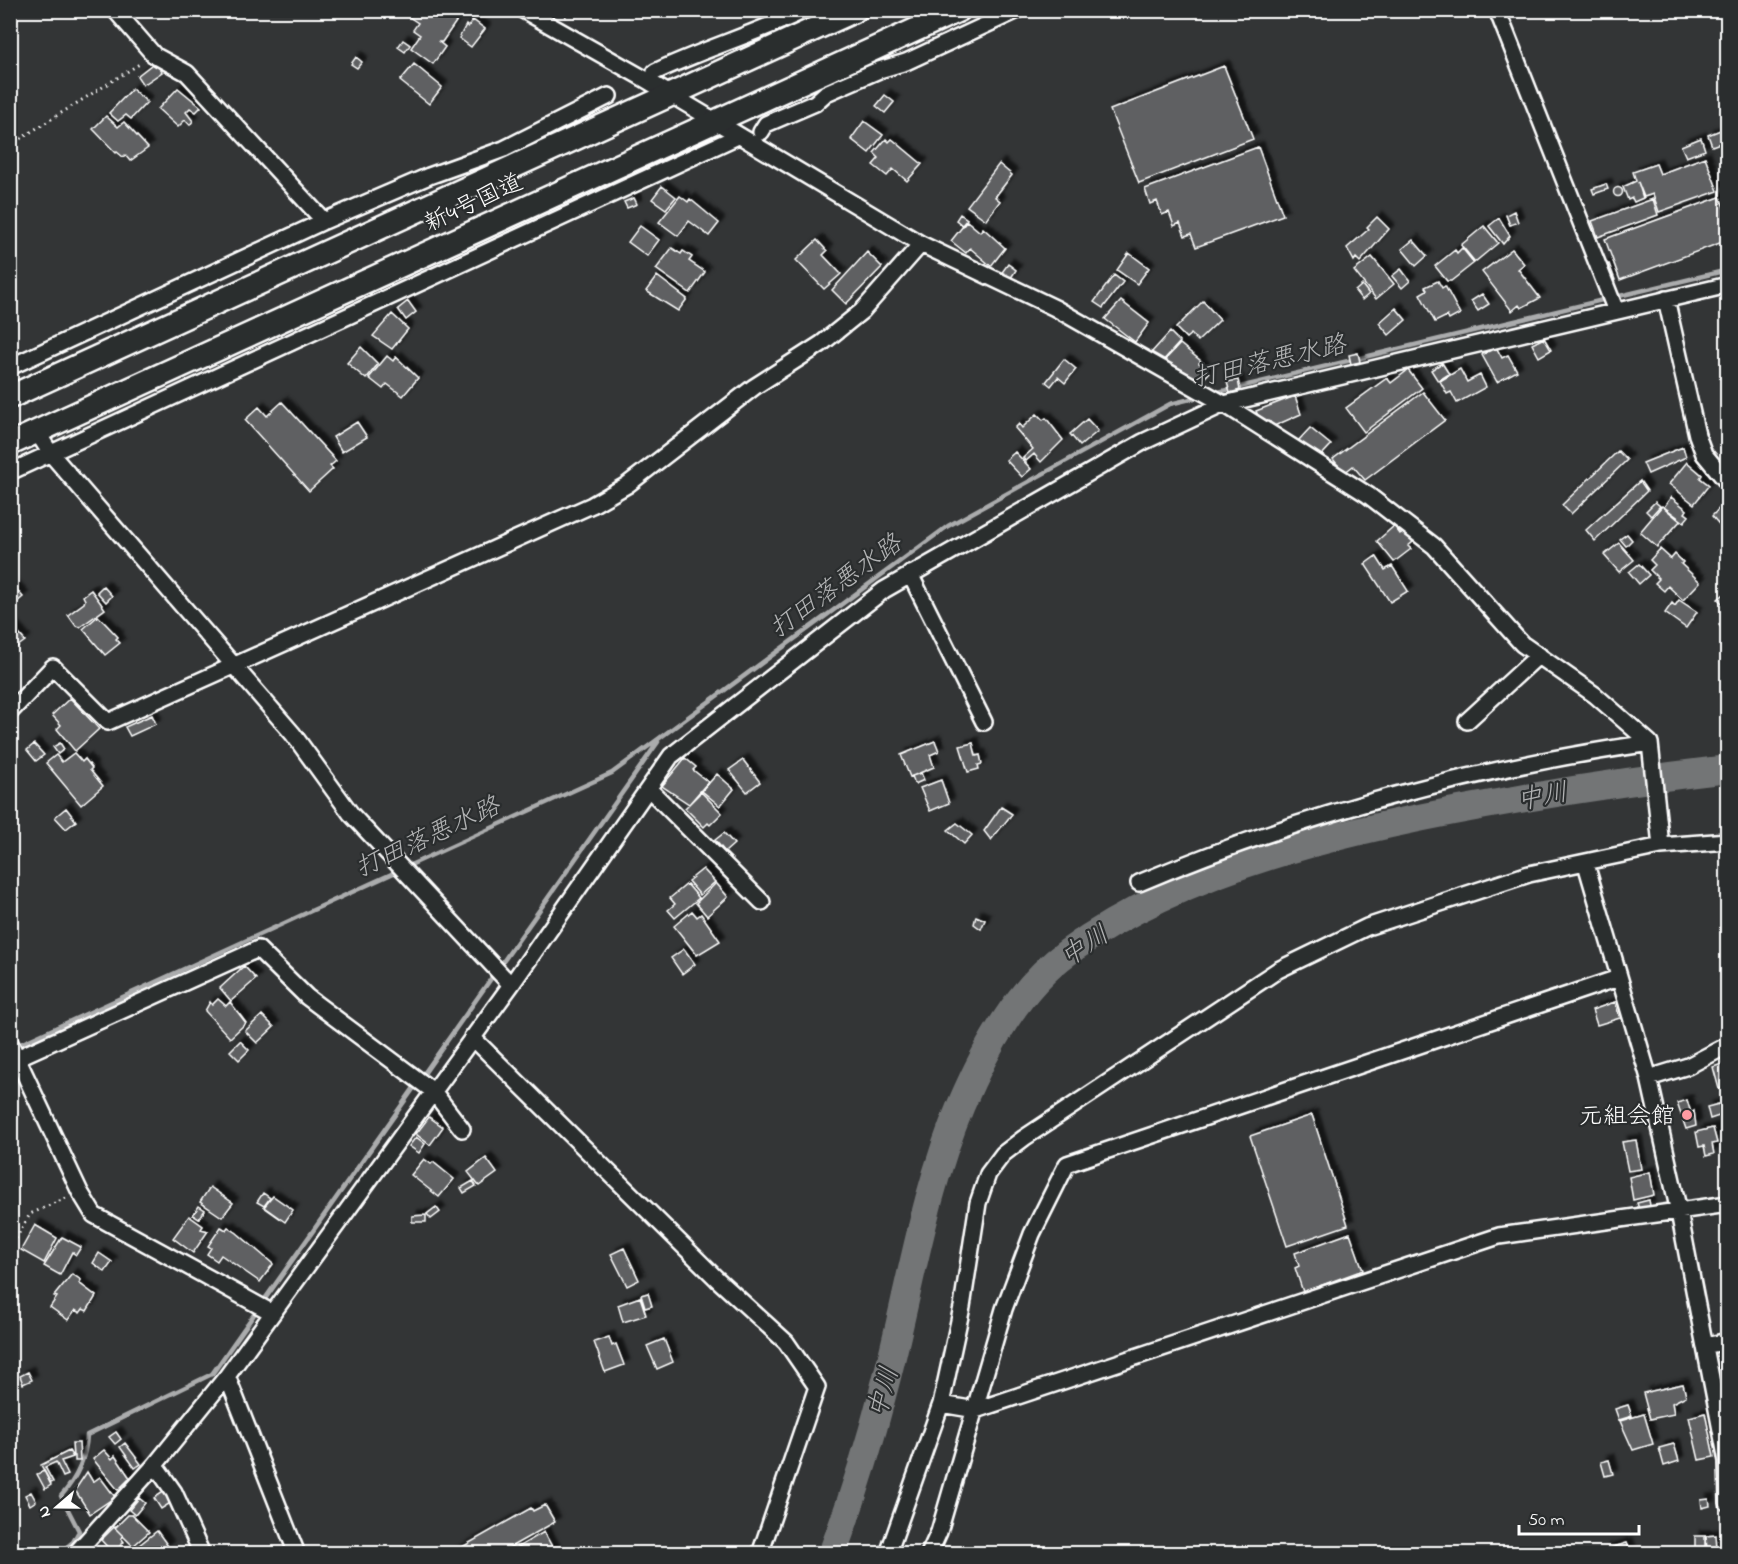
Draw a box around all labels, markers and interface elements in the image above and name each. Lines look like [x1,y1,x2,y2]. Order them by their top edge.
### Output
street label: 新4号国道 [419,166,529,243]
water label: 打田落悪水路 [1189,326,1352,399]
water label: 打田落悪水路 [762,525,913,649]
water label: 中川 [1514,775,1571,821]
water label: 打田落悪水路 [350,788,509,889]
water label: 中川 [1053,917,1118,978]
place label: 元組会館 [1579,1100,1675,1135]
marker: 元組会館 [1680,1108,1694,1122]
water label: 中川 [859,1363,910,1423]
north arrow [27,1477,87,1537]
scale bar [1519,1498,1639,1536]
text: N [32,1502,58,1521]
text: 50 m [1528,1508,1565,1534]

